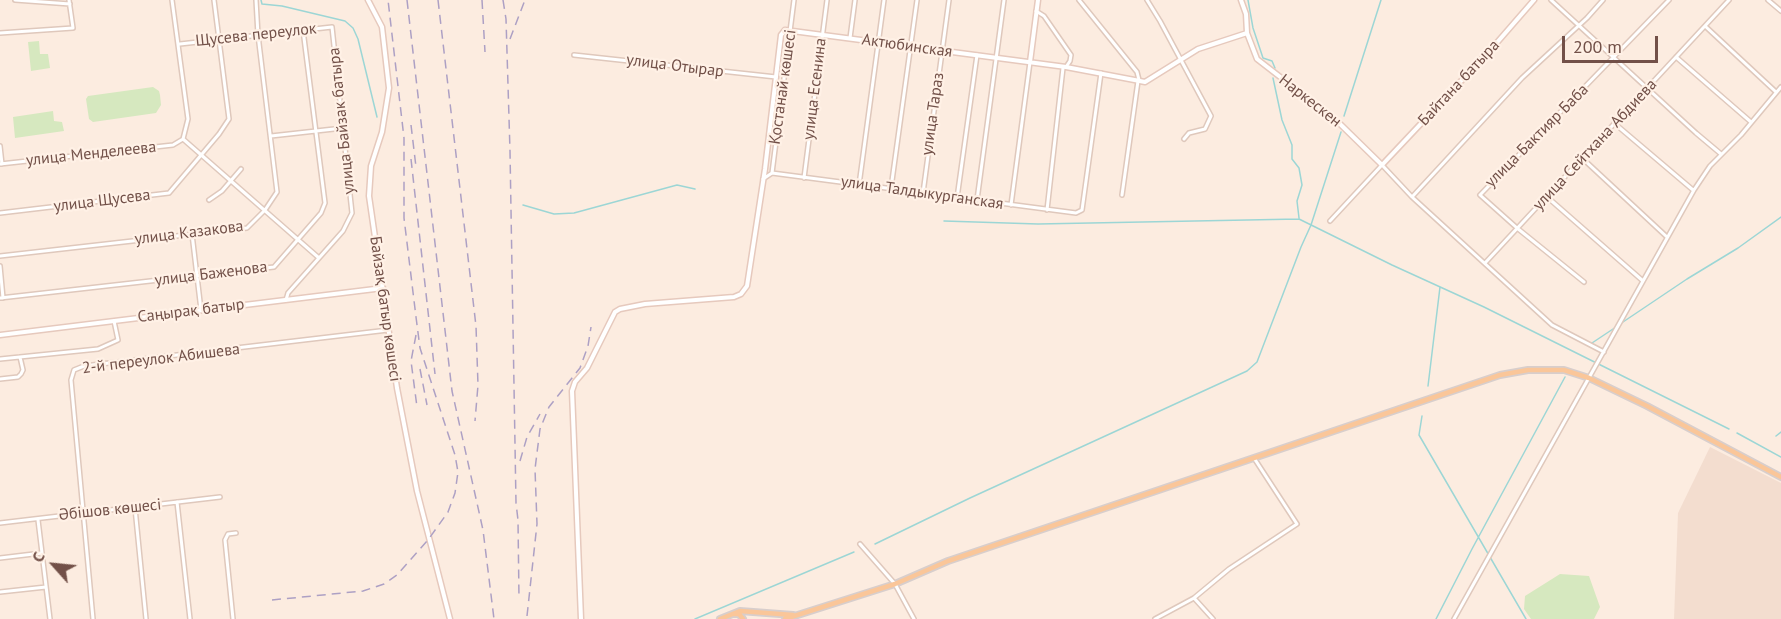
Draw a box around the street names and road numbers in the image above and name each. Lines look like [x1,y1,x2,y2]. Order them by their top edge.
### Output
street label: Щусева переулок [195,19,317,51]
street label: Қостанай көшесі [765,28,801,146]
street label: Актюбинская [860,30,954,62]
street label: Байтана батыра [1414,36,1504,130]
street label: улица Есенина [799,37,831,141]
street label: улица Байзак батыра [325,47,359,195]
street label: улица Отырар [625,50,725,82]
street label: улица Тараз [918,71,948,157]
street label: Наркескен [1275,71,1345,131]
street label: улица Сейтхана Абдиева [1529,75,1661,215]
street label: улица Бактияр Баба [1481,80,1593,192]
street label: улица Менделеева [25,138,157,170]
street label: улица Талдыкурганская [839,172,1005,214]
street label: улица Щусева [52,186,152,216]
street label: улица Казакова [133,217,245,249]
street label: Байзақ батыр көшесі [365,235,405,383]
street label: улица Баженова [154,258,268,290]
street label: Саңырақ батыр [137,295,245,327]
street label: 2-й переулок Абишева [81,340,241,378]
street label: Әбішов көшесі [58,495,162,525]

